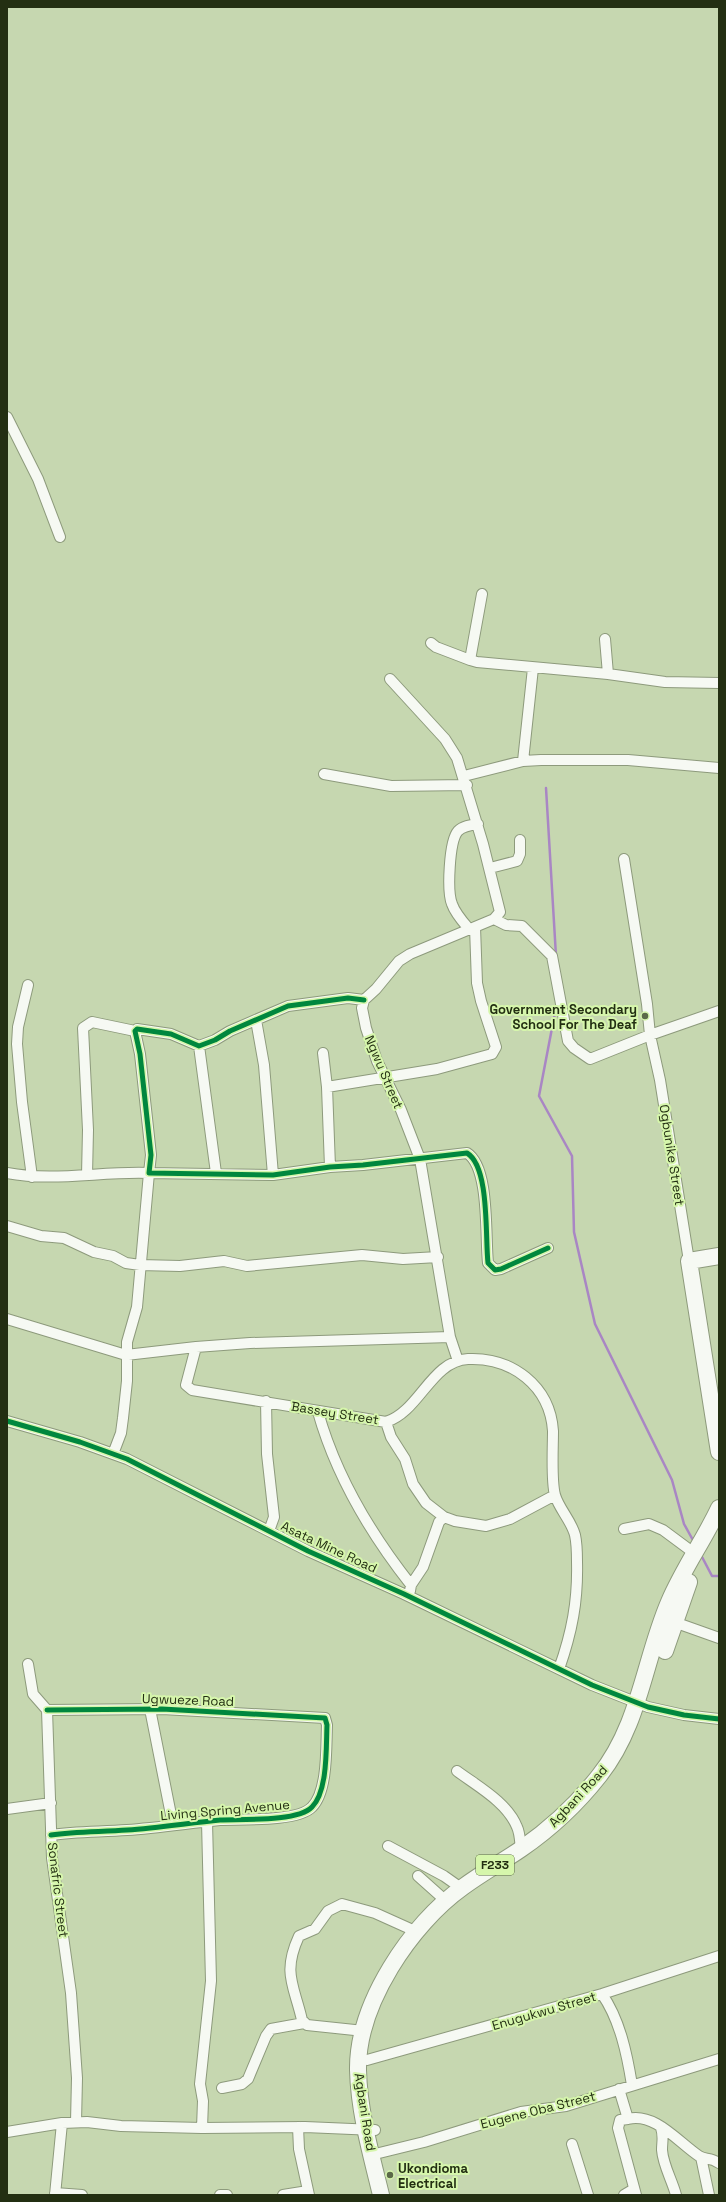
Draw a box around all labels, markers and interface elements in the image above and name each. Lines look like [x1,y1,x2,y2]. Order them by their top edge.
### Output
place label: Government Secondary School For The Deaf [489,1001,637,1033]
marker: Government Secondary School For The Deaf [640,1011,650,1021]
street label: Ngwu Street [361,1033,407,1111]
street label: Ogbunike Street [656,1103,688,1207]
street label: Bassey Street [290,1398,380,1428]
street label: Asata Mine Road [278,1517,380,1577]
street label: Ugwueze Road [142,1690,234,1710]
street label: Agbani Road [545,1761,611,1831]
street label: Living Spring Avenue [160,1796,290,1824]
street label: Sonafric Street [44,1841,72,1939]
road number: F233 [476,1855,514,1875]
street label: Enugukwu Street [490,1988,598,2034]
street label: Agbani Road [350,2072,380,2152]
street label: Eugene Oba Street [479,2087,597,2133]
place label: Ukondioma Electrical [398,2160,468,2192]
marker: Ukondioma Electrical [385,2170,395,2180]

